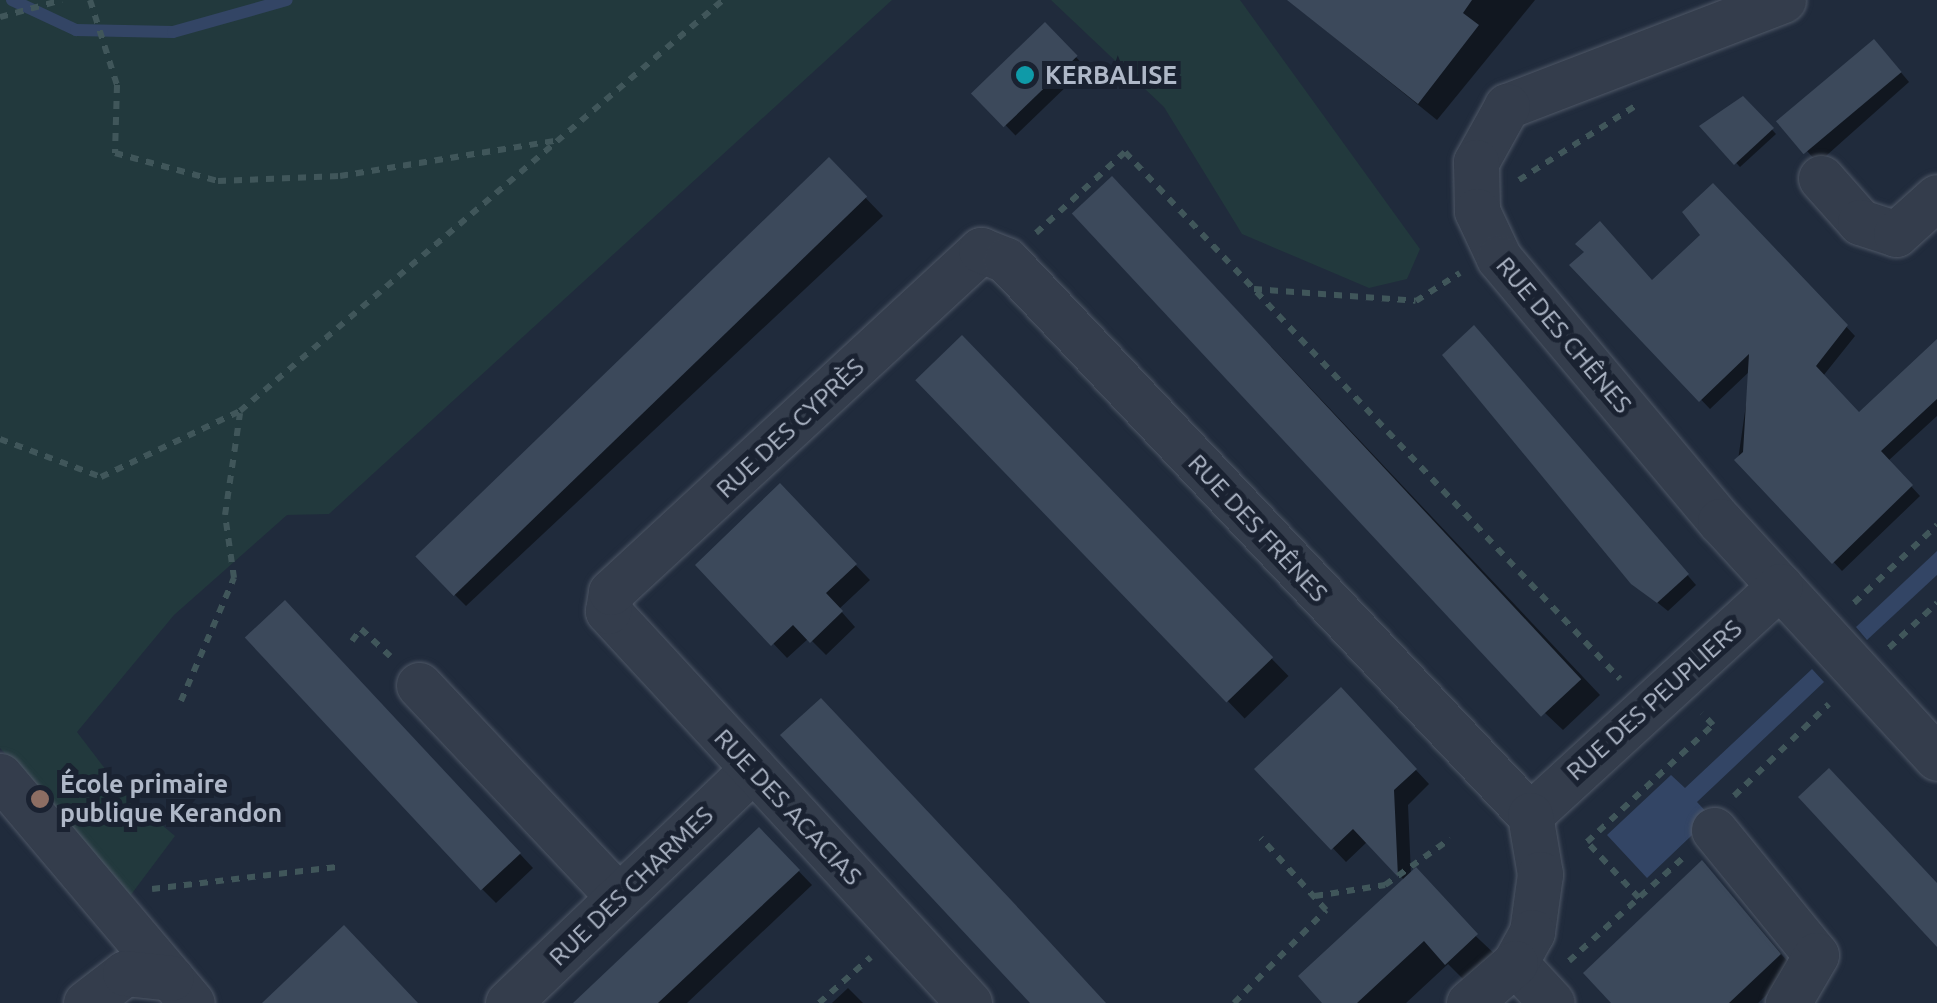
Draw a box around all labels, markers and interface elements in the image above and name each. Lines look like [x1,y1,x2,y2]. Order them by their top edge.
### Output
place label: KERBALISE [1045,60,1177,90]
marker: KERBALISE [1014,64,1036,86]
street label: RUE DES CHÊNES [1490,251,1638,419]
street label: RUE DES CYPRÈS [710,352,870,504]
street label: RUE DES FRÊNES [1182,448,1334,608]
street label: RUE DES PEUPLIERS [1560,613,1748,787]
street label: RUE DES ACACIAS [708,723,868,891]
place label: École primaire publique Kerandon [60,770,282,829]
marker: École primaire publique Kerandon [29,788,51,810]
street label: RUE DES CHARMES [543,800,719,972]

